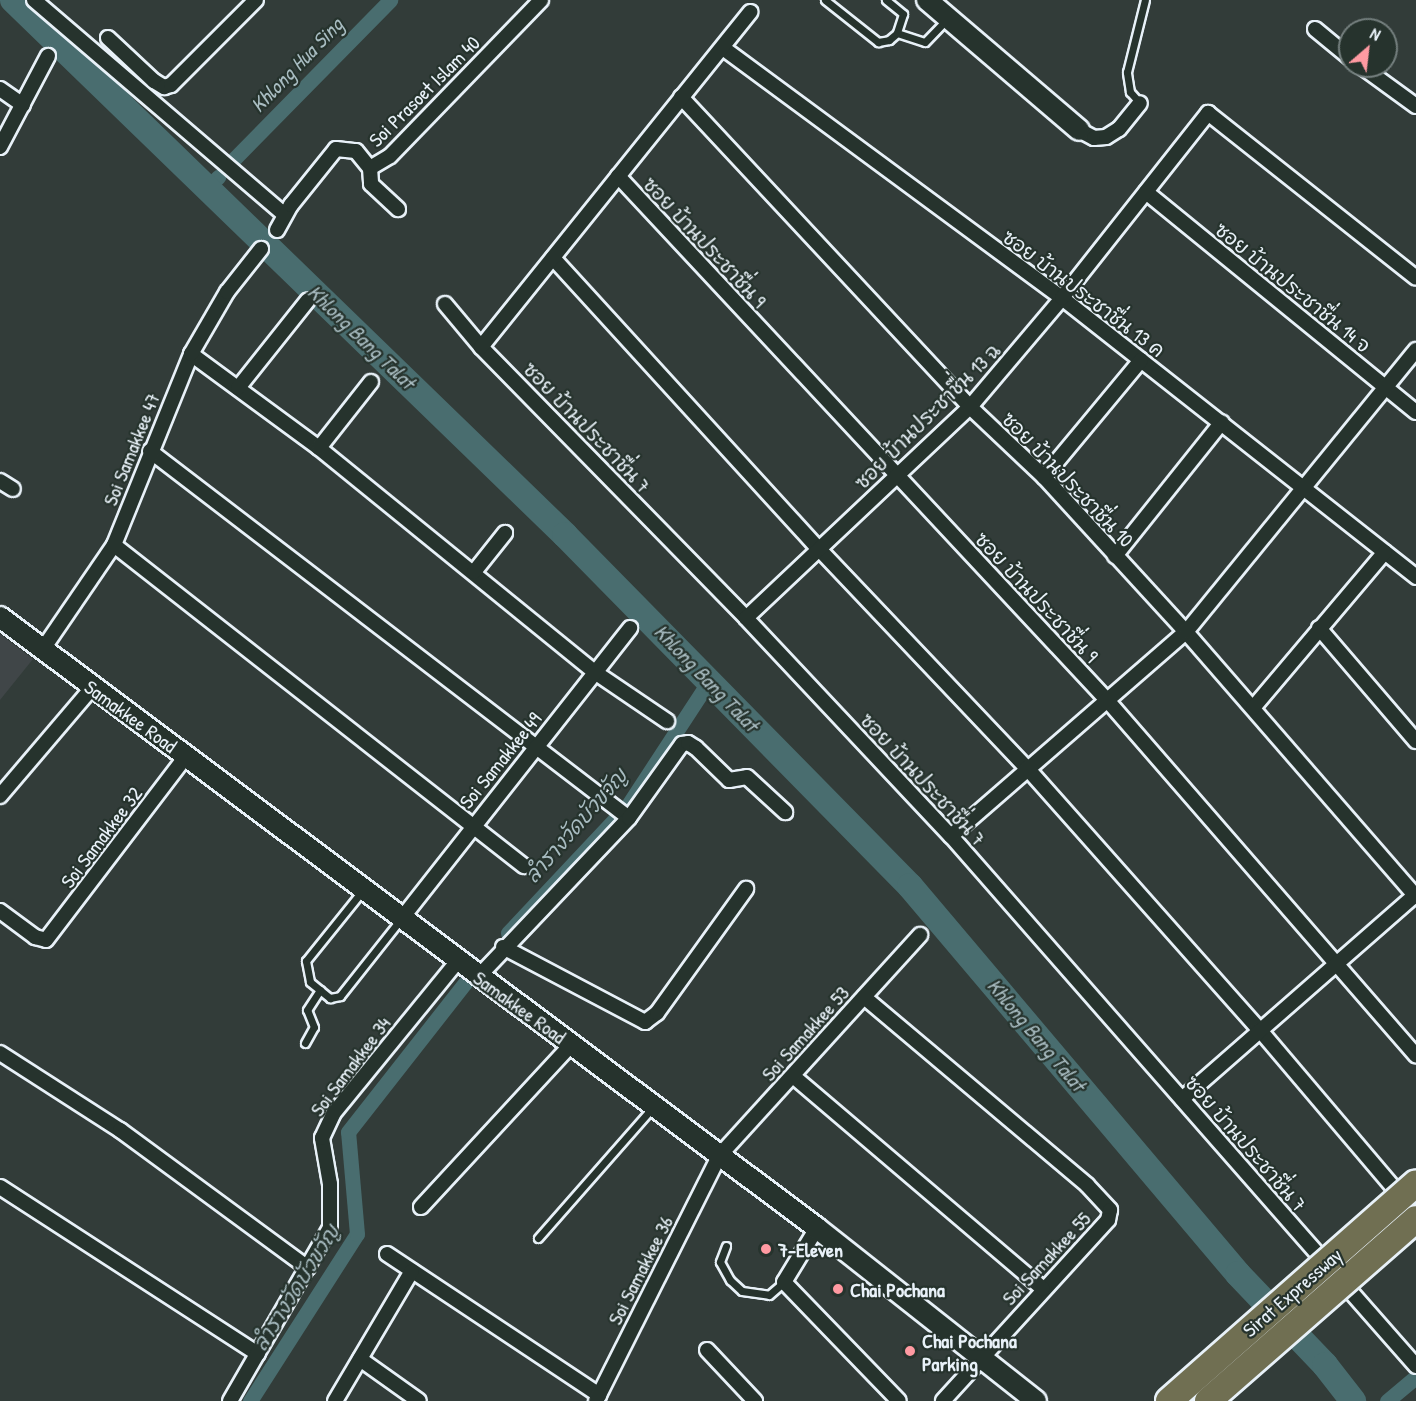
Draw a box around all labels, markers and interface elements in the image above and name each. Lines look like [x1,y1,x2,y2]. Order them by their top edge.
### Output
water label: Khlong Hua Sing [246,12,348,118]
north arrow [1338,18,1398,78]
text: N [1367,22,1384,46]
street label: Soi Prasoet Islam 40 [364,31,484,151]
street label: ซอย บ้านประชาชื่น 9 [638,172,772,312]
street label: ซอย บ้านประชาชื่น 14 จ [1210,217,1376,357]
street label: ซอย บ้านประชาชื่น 13 ค [998,224,1170,362]
water label: Khlong Bang Talat [302,280,420,394]
street label: ซอย บ้านประชาชื่น 13 ฉ [849,338,1005,494]
street label: ซอย บ้านประชาชื่น 7 [519,357,655,497]
street label: Soi Samakkee 47 [98,389,164,509]
street label: ซอย บ้านประชาชื่น 10 [997,406,1139,552]
street label: ซอย บ้านประชาชื่น 9 [970,527,1104,667]
water label: Khlong Bang Talat [649,619,763,737]
street label: Samakkee Road [80,674,182,758]
street label: Soi Samakkee 49 [454,707,546,813]
street label: ซอย บ้านประชาชื่น 7 [855,708,991,850]
water label: ลำรางวัดบัวขวัญ [519,764,633,888]
street label: Soi Samakkee 32 [55,782,147,892]
street label: Samakkee Road [469,965,571,1049]
water label: Khlong Bang Talat [982,974,1090,1096]
street label: Soi Samakkee 53 [756,981,854,1085]
street label: Soi Samakkee 34 [305,1012,395,1120]
street label: ซอย บ้านประชาชื่น 7 [1180,1070,1312,1216]
street label: Soi Samakkee 55 [997,1206,1095,1310]
street label: Soi Samakkee 36 [602,1212,678,1328]
water label: ลำรางวัดบัวขวัญ [247,1221,345,1355]
place label: 7-Eleven [778,1237,843,1261]
marker: 7-Eleven [759,1242,773,1256]
street label: Sirat Expressway [1237,1242,1347,1342]
place label: Chai Pochana [850,1277,945,1301]
marker: Chai Pochana [831,1282,845,1296]
place label: Chai Pochana Parking [922,1328,1017,1375]
marker: Chai Pochana Parking [903,1344,917,1358]

